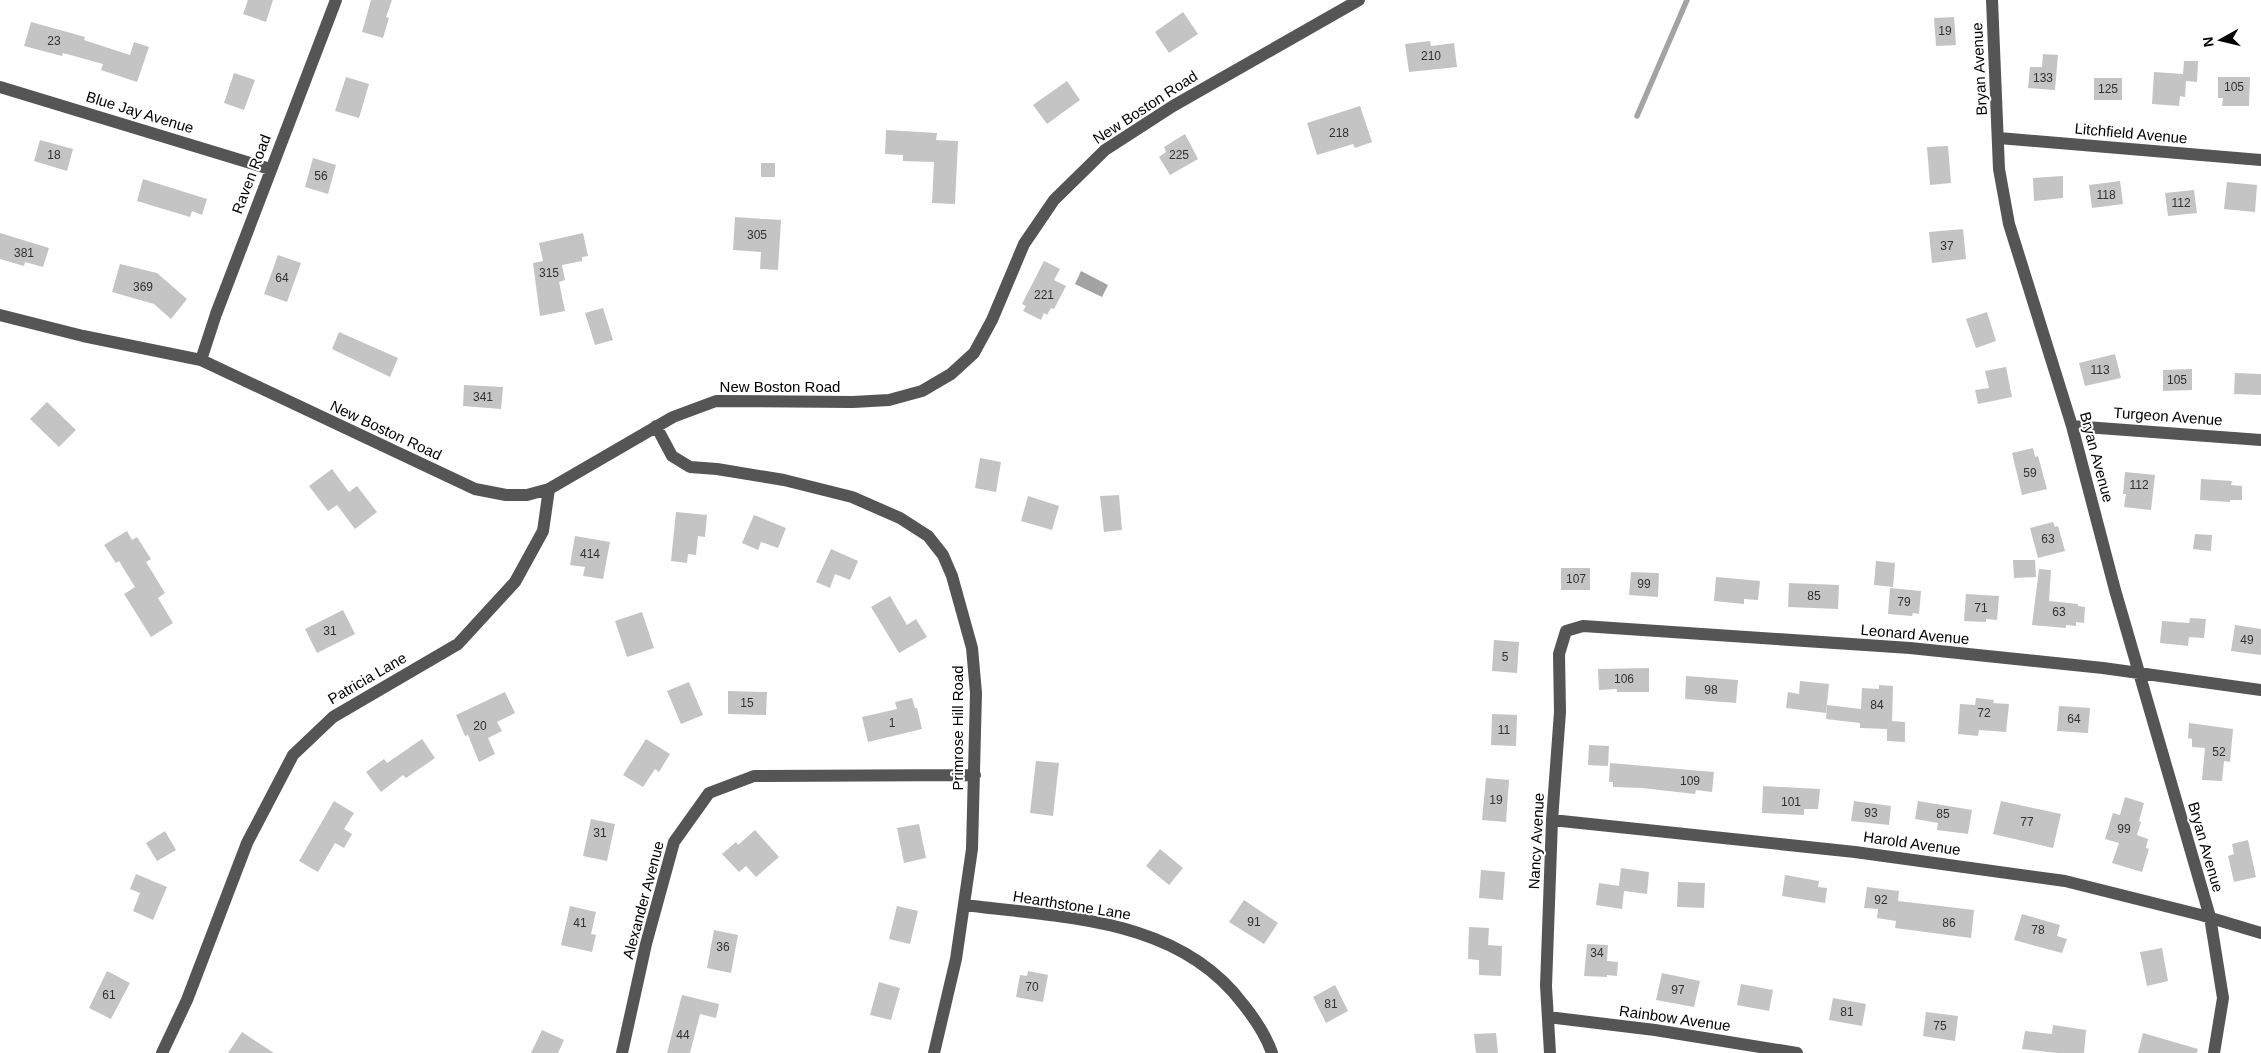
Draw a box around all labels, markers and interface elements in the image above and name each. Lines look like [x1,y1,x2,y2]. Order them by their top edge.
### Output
north arrow [2196,15,2246,65]
street label: Bryan Avenue [1968,22,1990,116]
house number: 19 [1938,24,1952,38]
house number: 23 [47,34,61,48]
text: N [2199,36,2217,48]
house number: 210 [1421,49,1441,63]
street label: New Boston Road [1090,67,1200,147]
house number: 133 [2033,71,2053,85]
house number: 105 [2224,80,2244,94]
house number: 125 [2098,82,2118,96]
street label: Blue Jay Avenue [84,88,196,136]
street label: Litchfield Avenue [2074,120,2188,146]
house number: 218 [1329,126,1349,140]
street label: Raven Road [228,132,274,216]
house number: 18 [47,148,61,162]
house number: 225 [1169,148,1189,162]
house number: 56 [314,169,328,183]
house number: 118 [2096,188,2116,202]
house number: 112 [2171,196,2191,210]
house number: 305 [747,228,767,242]
house number: 37 [1940,239,1954,253]
house number: 381 [14,246,34,260]
house number: 315 [539,266,559,280]
house number: 64 [275,271,289,285]
house number: 369 [133,280,153,294]
house number: 221 [1034,288,1054,302]
house number: 113 [2090,363,2110,377]
house number: 105 [2167,373,2187,387]
street label: New Boston Road [720,378,840,395]
house number: 341 [473,390,493,404]
street label: New Boston Road [328,397,444,463]
street label: Turgeon Avenue [2113,404,2223,428]
street label: Bryan Avenue [2077,410,2117,504]
house number: 59 [2023,466,2037,480]
house number: 112 [2129,478,2149,492]
house number: 63 [2041,532,2055,546]
house number: 414 [580,547,600,561]
house number: 107 [1566,572,1586,586]
house number: 99 [1637,577,1651,591]
house number: 85 [1807,589,1821,603]
house number: 79 [1897,595,1911,609]
house number: 71 [1974,601,1988,615]
house number: 63 [2052,605,2066,619]
street label: Leonard Avenue [1860,621,1970,647]
house number: 31 [323,624,337,638]
house number: 49 [2240,633,2254,647]
street label: Patricia Lane [325,649,409,707]
house number: 5 [1502,650,1509,664]
street label: Primrose Hill Road [949,665,966,791]
house number: 106 [1614,672,1634,686]
house number: 98 [1704,683,1718,697]
house number: 15 [740,696,754,710]
house number: 84 [1870,698,1884,712]
house number: 72 [1977,706,1991,720]
house number: 64 [2067,712,2081,726]
house number: 1 [889,716,896,730]
house number: 20 [473,719,487,733]
house number: 11 [1498,723,1511,737]
house number: 52 [2212,745,2226,759]
house number: 109 [1680,774,1700,788]
street label: Nancy Avenue [1525,792,1547,890]
house number: 19 [1489,793,1503,807]
house number: 101 [1781,795,1801,809]
street label: Bryan Avenue [2185,800,2227,894]
house number: 93 [1864,806,1878,820]
house number: 85 [1936,807,1950,821]
house number: 77 [2020,815,2034,829]
house number: 99 [2117,822,2131,836]
house number: 31 [593,826,607,840]
street label: Harold Avenue [1862,828,1962,858]
street label: Alexander Avenue [619,839,667,961]
street label: Hearthstone Lane [1012,887,1132,923]
house number: 92 [1874,893,1888,907]
house number: 91 [1247,915,1261,929]
house number: 41 [573,916,587,930]
house number: 86 [1942,916,1956,930]
house number: 78 [2031,923,2045,937]
house number: 36 [716,940,730,954]
house number: 34 [1590,946,1604,960]
house number: 70 [1025,980,1039,994]
house number: 97 [1671,983,1685,997]
house number: 61 [102,988,116,1002]
house number: 81 [1324,997,1338,1011]
street label: Rainbow Avenue [1618,1002,1732,1034]
house number: 81 [1840,1005,1854,1019]
house number: 75 [1933,1019,1947,1033]
house number: 44 [676,1028,690,1042]

